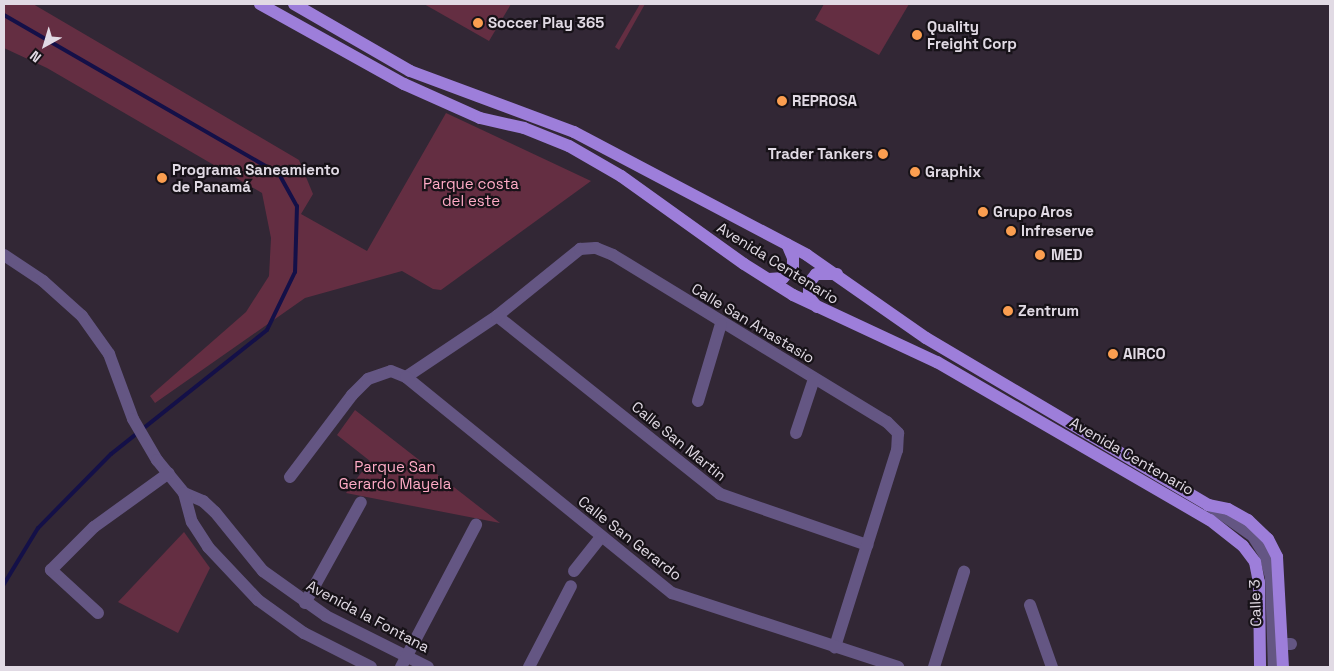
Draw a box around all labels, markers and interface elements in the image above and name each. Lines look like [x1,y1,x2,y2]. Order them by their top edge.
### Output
place label: Soccer Play 365 [488,14,604,32]
marker: Soccer Play 365 [472,17,484,29]
place label: Quality Freight Corp [927,17,1017,52]
north arrow [20,20,70,70]
marker: Quality Freight Corp [911,29,923,41]
text: N [26,47,45,67]
place label: REPROSA [792,92,857,110]
marker: REPROSA [776,95,788,107]
place label: Trader Tankers [767,145,873,163]
marker: Trader Tankers [877,148,889,160]
place label: Programa Saneamiento de Panamá [172,160,340,195]
place label: Graphix [925,163,981,181]
marker: Graphix [909,166,921,178]
marker: Programa Saneamiento de Panamá [156,172,168,184]
park label: Parque costa del este [423,174,519,209]
place label: Grupo Aros [993,203,1073,221]
marker: Grupo Aros [977,206,989,218]
street label: Avenida Centenario [714,218,842,308]
place label: Infreserve [1021,222,1094,240]
marker: Infreserve [1005,225,1017,237]
place label: MED [1051,246,1083,264]
marker: MED [1033,248,1047,262]
street label: Calle San Anastasio [688,279,818,367]
place label: Zentrum [1018,302,1079,320]
marker: Zentrum [1002,305,1014,317]
place label: AIRCO [1123,345,1166,363]
marker: AIRCO [1107,348,1119,360]
street label: Calle San Martin [628,397,730,485]
street label: Avenida Centenario [1067,413,1197,499]
park label: Parque San Gerardo Mayela [339,457,451,492]
street label: Calle San Gerardo [575,492,685,584]
street label: Avenida la Fontana [303,576,433,656]
street label: Calle 3 [1245,579,1265,627]

